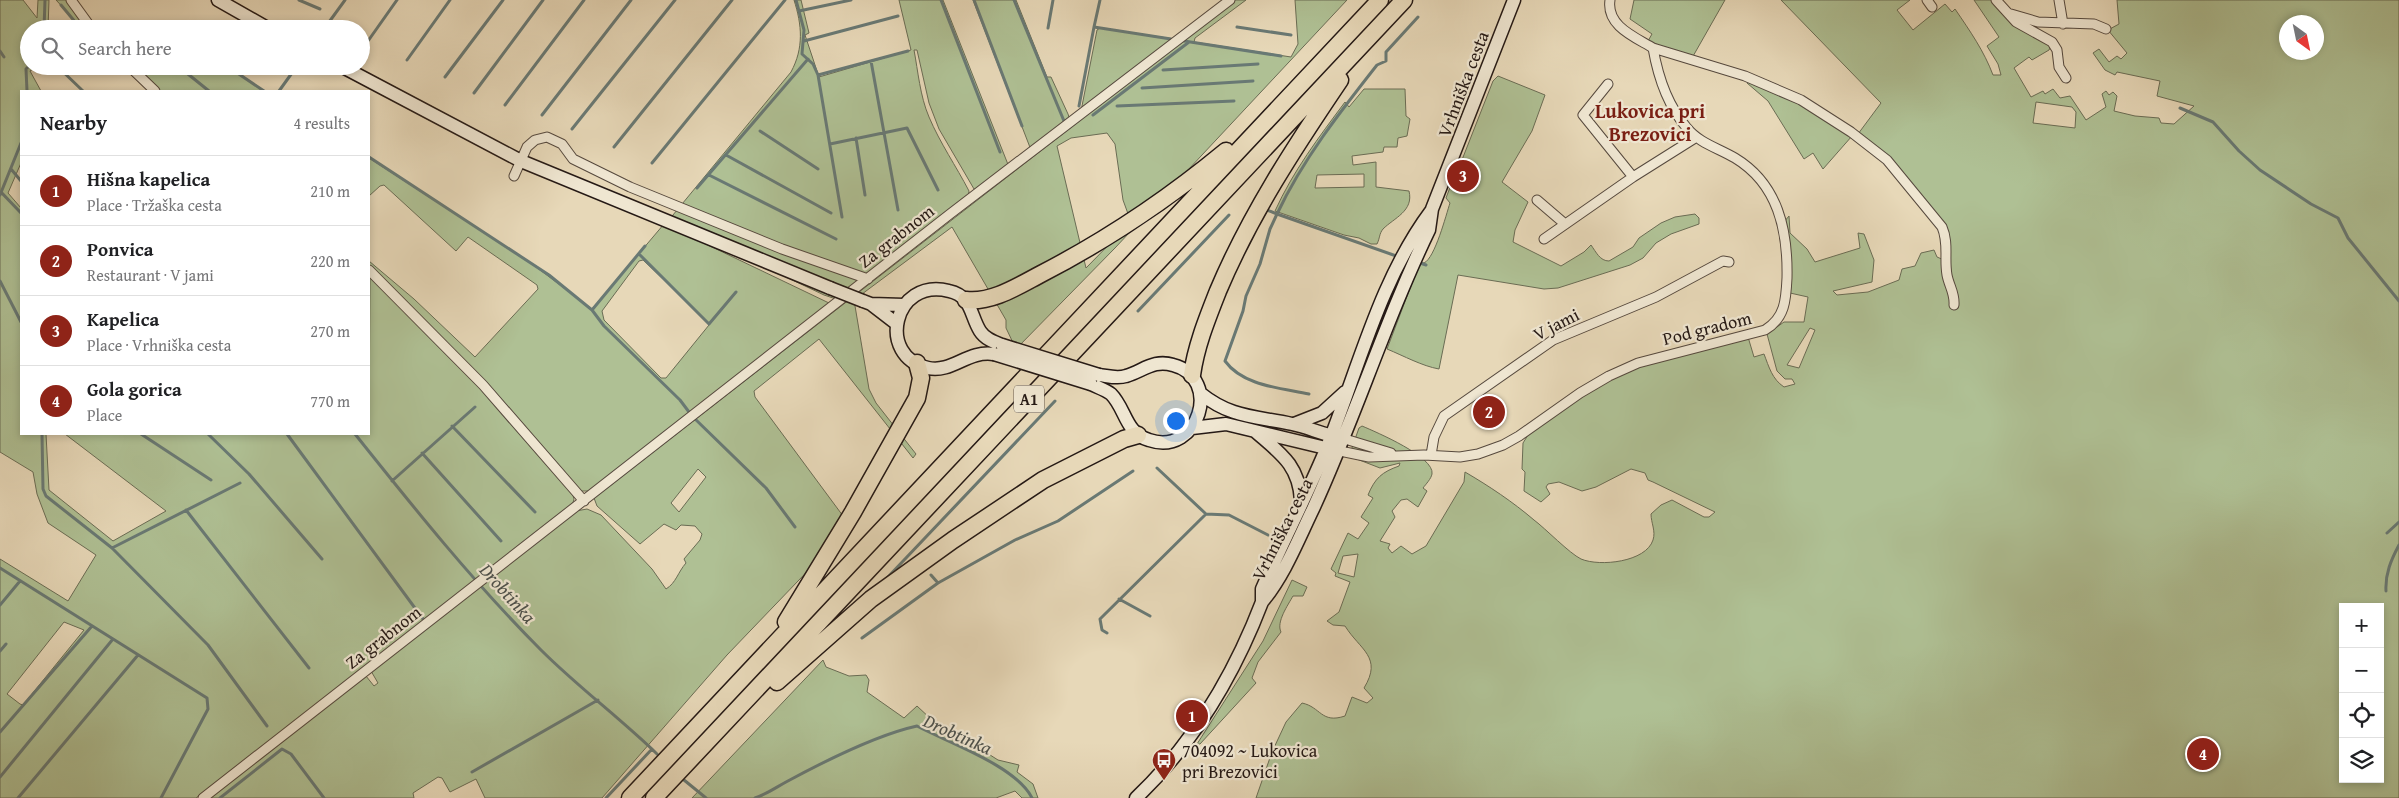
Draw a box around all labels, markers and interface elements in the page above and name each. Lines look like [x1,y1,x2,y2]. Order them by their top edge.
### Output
north arrow [2279,15,2324,60]
search box [20,20,370,75]
street label: Vrhniška cesta [1430,27,1496,141]
icon: search [38,34,66,62]
text: Search here [78,34,172,62]
district label: Lukovica pri Brezovici [1595,96,1705,148]
text: Nearby [40,107,107,138]
text: 4 results [293,111,350,135]
pin: 3 [1447,157,1479,195]
text: Hišna kapelica [87,165,210,193]
text: 1 [52,179,60,203]
text: 210 m [310,179,350,203]
text: Place · Tržaška cesta [87,193,222,217]
street label: Za grabnom [852,197,940,274]
text: Ponvica [87,235,154,263]
text: 2 [52,249,60,273]
text: 220 m [310,249,350,273]
text: Restaurant · V jami [87,263,214,287]
street label: V jami [1528,301,1584,347]
street label: Pod gradom [1660,304,1755,352]
text: Kapelica [87,305,159,333]
text: 3 [52,319,60,343]
text: 270 m [310,319,350,343]
text: Place · Vrhniška cesta [87,333,231,357]
text: Gola gorica [87,375,182,403]
road number: A1 [1014,386,1044,412]
text: 4 [52,389,60,413]
text: 770 m [310,389,350,413]
pin: 2 [1473,393,1505,431]
text: Place [87,403,122,427]
your location [1163,408,1189,434]
street label: Vrhniška cesta [1245,473,1320,585]
water label: Drobtinka [473,556,543,630]
street label: Za grabnom [339,598,427,675]
map controls [2339,603,2384,783]
button: + [2339,603,2384,648]
button: − [2339,648,2384,693]
button: locate [2339,693,2384,738]
pin: 1 [1176,697,1208,735]
water label: Drobtinka [918,706,997,762]
pin: 4 [2187,735,2219,773]
place label: 704092 ~ Lukovica pri Brezovici [1182,737,1318,785]
button: layers [2339,738,2384,783]
bus stop icon: 704092 ~ Lukovica pri Brezovici [1151,747,1177,781]

